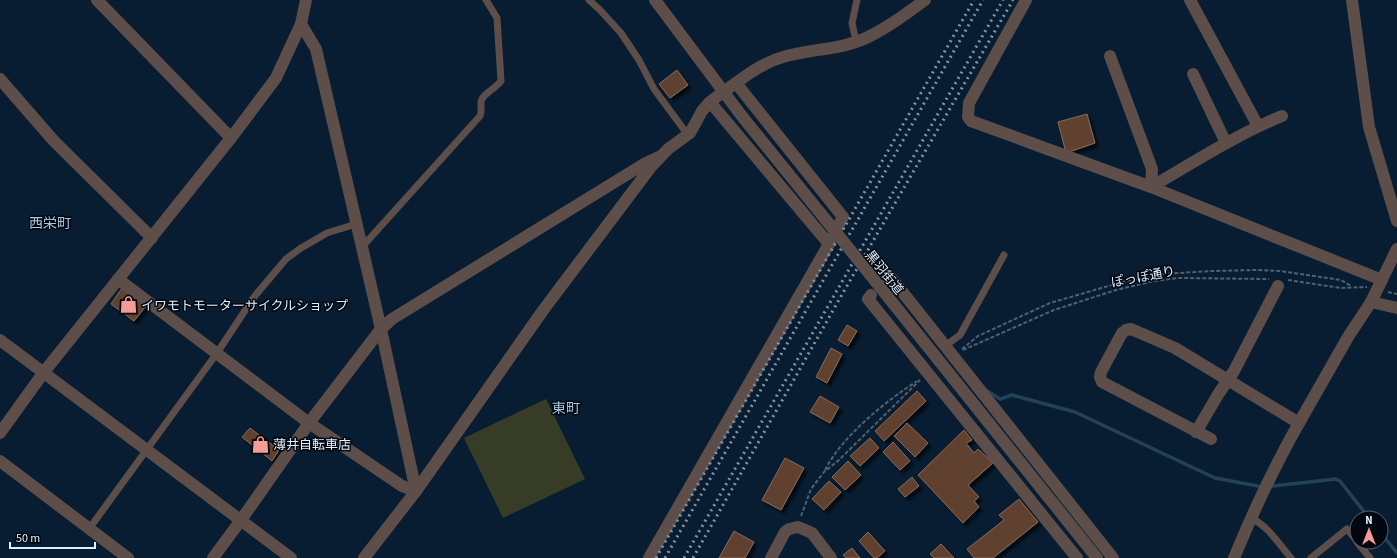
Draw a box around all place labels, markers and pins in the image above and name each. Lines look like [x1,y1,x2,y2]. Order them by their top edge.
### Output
shop icon: イワモトモーターサイクルショップ [118,295,138,315]
place label: イワモトモーターサイクルショップ [141,297,348,315]
shop icon: 薄井自転車店 [250,434,270,454]
place label: 薄井自転車店 [273,436,351,454]

